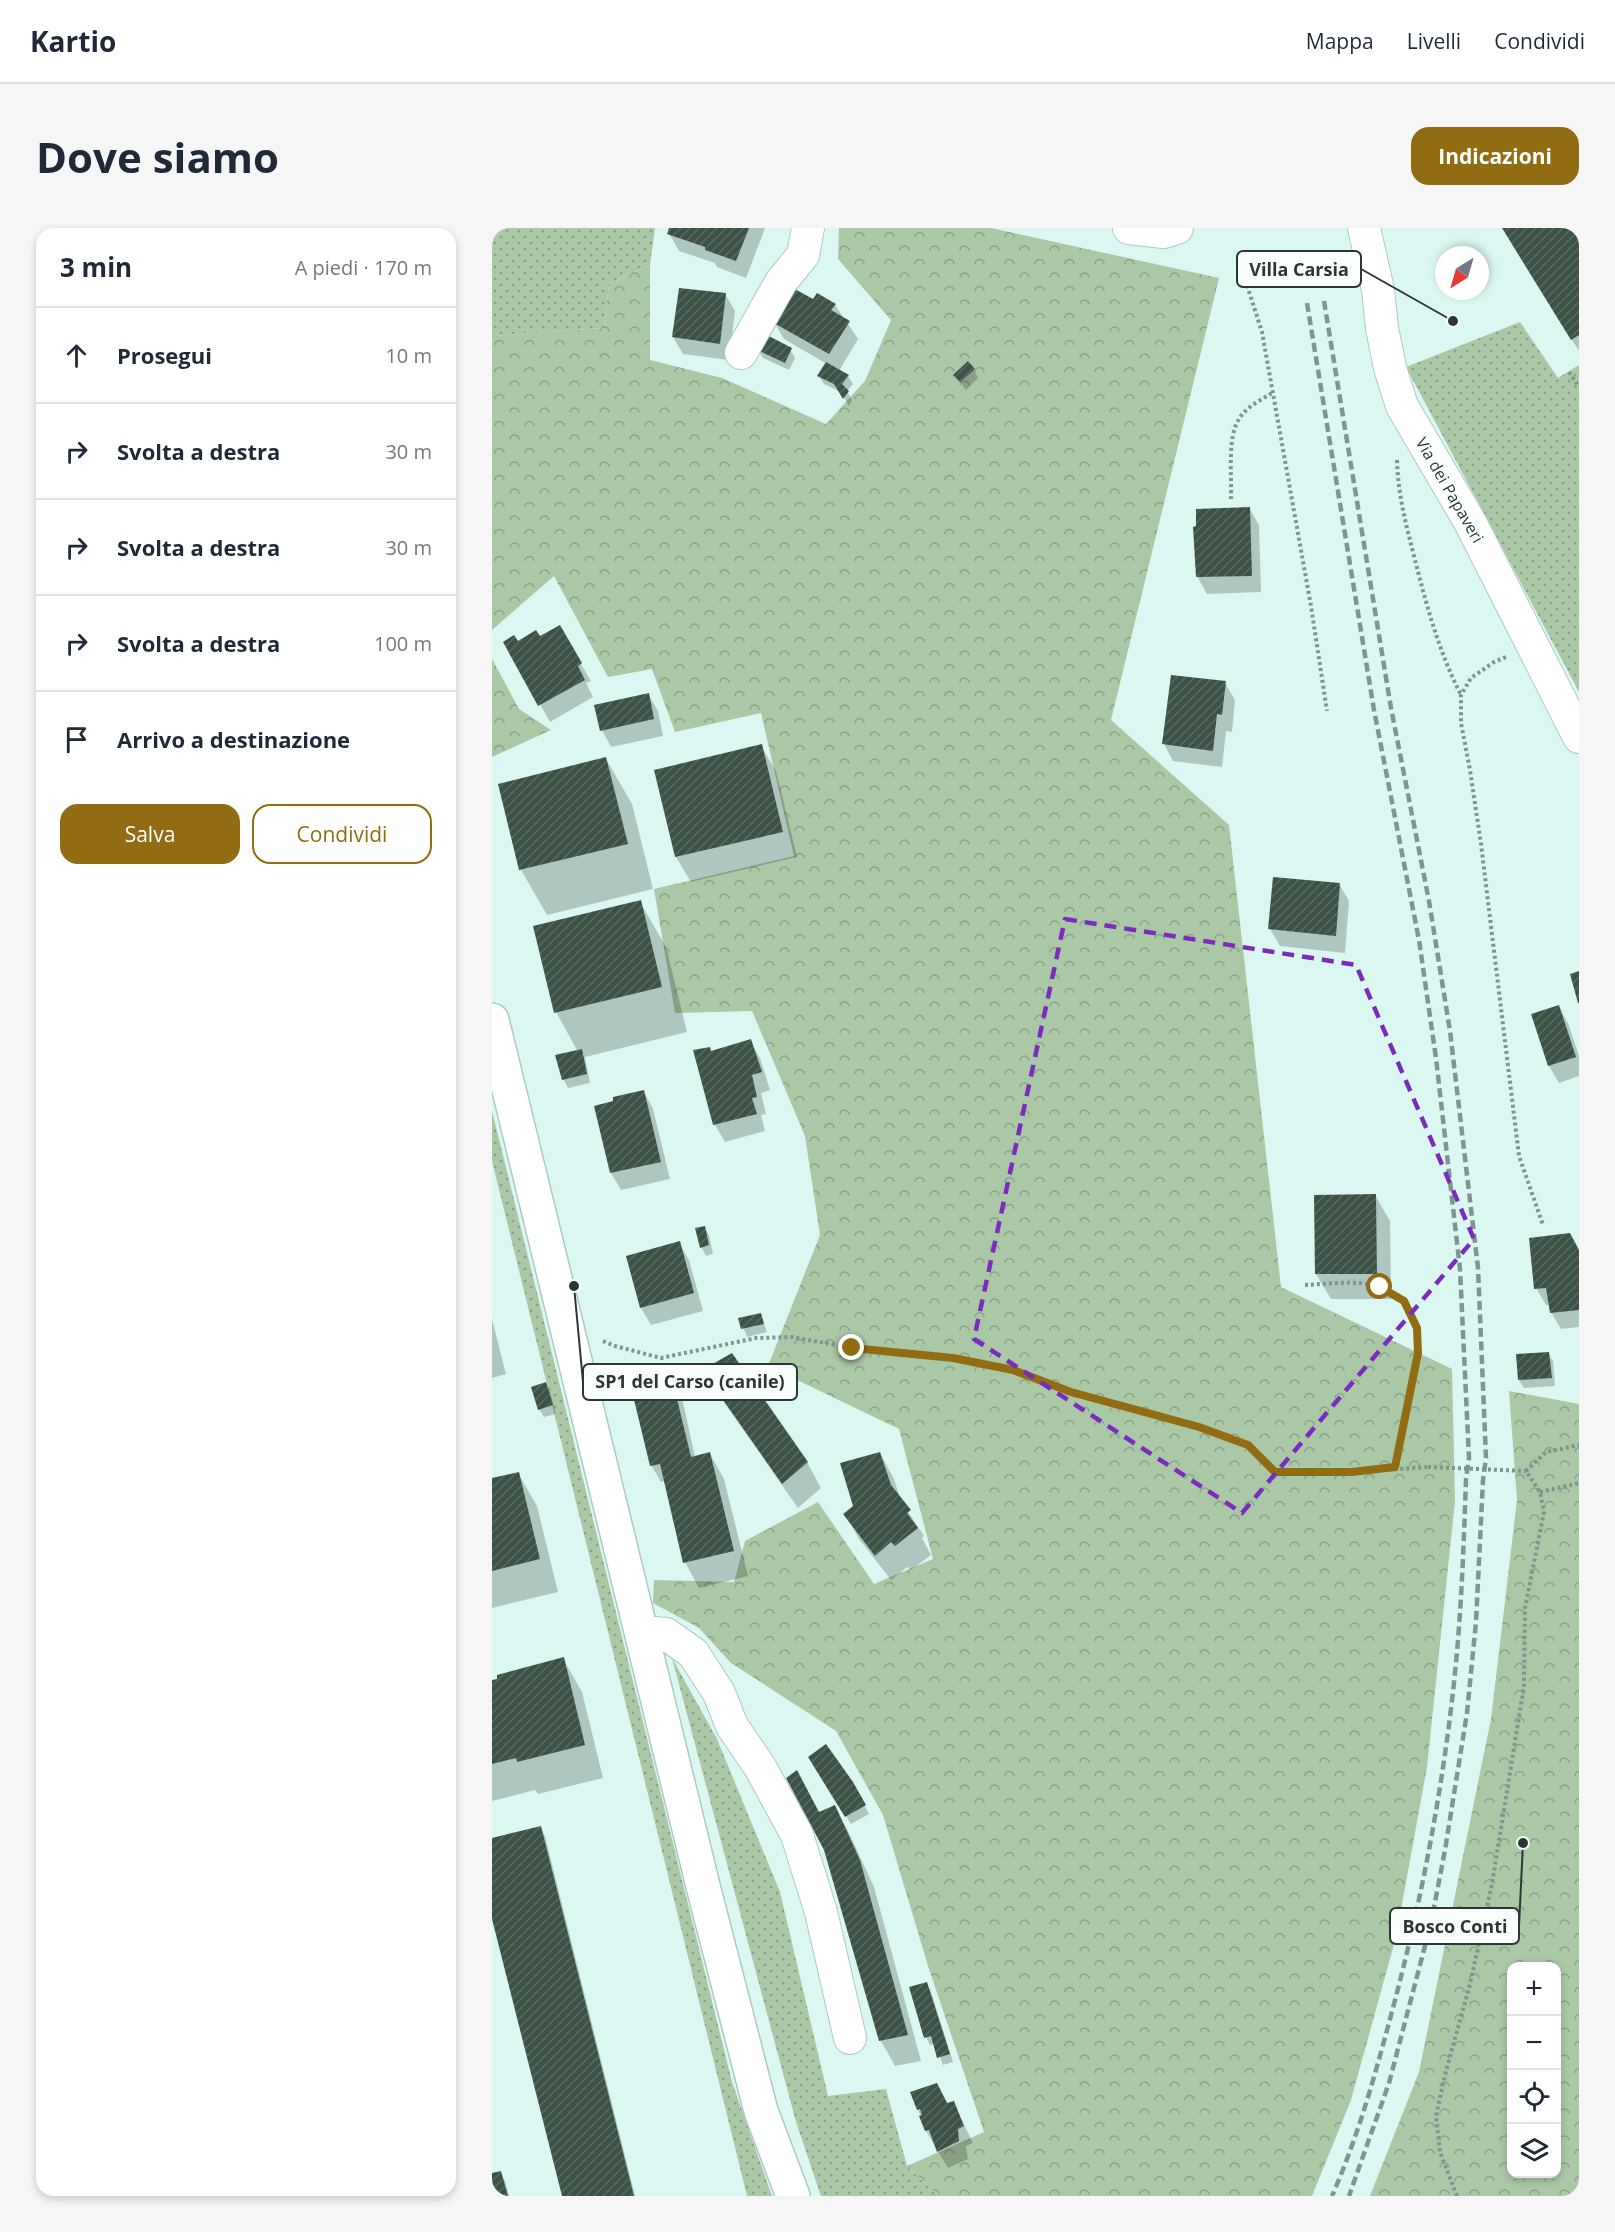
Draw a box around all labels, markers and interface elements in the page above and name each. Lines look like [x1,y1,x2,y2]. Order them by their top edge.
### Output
text: Kartio [30,22,116,60]
text: Mappa [1306,27,1374,55]
text: Livelli [1407,27,1461,55]
text: Condividi [1494,27,1585,55]
button: Indicazioni [1411,127,1579,185]
text: Dove siamo [36,128,279,185]
north arrow [1435,246,1489,300]
text: 3 min [60,249,132,285]
callout: Villa Carsia [1237,251,1361,287]
text: A piedi · 170 m [295,254,432,281]
text: Villa Carsia [1249,257,1349,281]
icon: ahead [60,339,93,372]
text: Prosegui [117,340,212,370]
text: 10 m [385,342,432,369]
street label: Via dei Papaveri [1411,433,1489,547]
icon: right [60,435,93,468]
text: Svolta a destra [117,436,280,466]
text: 30 m [385,438,432,465]
icon: right [60,531,93,564]
text: Svolta a destra [117,532,280,562]
text: 30 m [385,534,432,561]
icon: right [60,627,93,660]
text: Svolta a destra [117,628,280,658]
text: 100 m [374,630,432,657]
icon: arrive [60,723,93,756]
text: Arrivo a destinazione [117,724,350,754]
button: Salva [60,804,240,864]
button: Condividi [252,804,432,864]
route start [1366,1273,1392,1299]
route end [838,1334,864,1360]
callout: SP1 del Carso (canile) [583,1364,797,1400]
text: SP1 del Carso (canile) [595,1369,785,1393]
callout: Bosco Conti [1390,1908,1519,1944]
text: Bosco Conti [1402,1914,1508,1938]
map controls [1507,1962,1561,2178]
button: + [1507,1962,1561,2016]
button: − [1507,2016,1561,2070]
button: locate [1507,2070,1561,2124]
button: layers [1507,2124,1561,2178]

